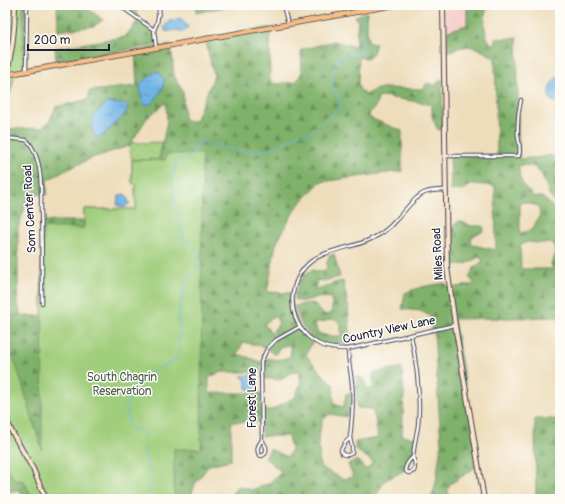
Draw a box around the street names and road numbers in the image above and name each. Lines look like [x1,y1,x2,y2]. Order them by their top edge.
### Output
street label: Som Center Road [20,164,40,254]
street label: Miles Road [429,227,447,281]
street label: Country View Lane [341,313,437,347]
street label: Forest Lane [245,368,260,428]

